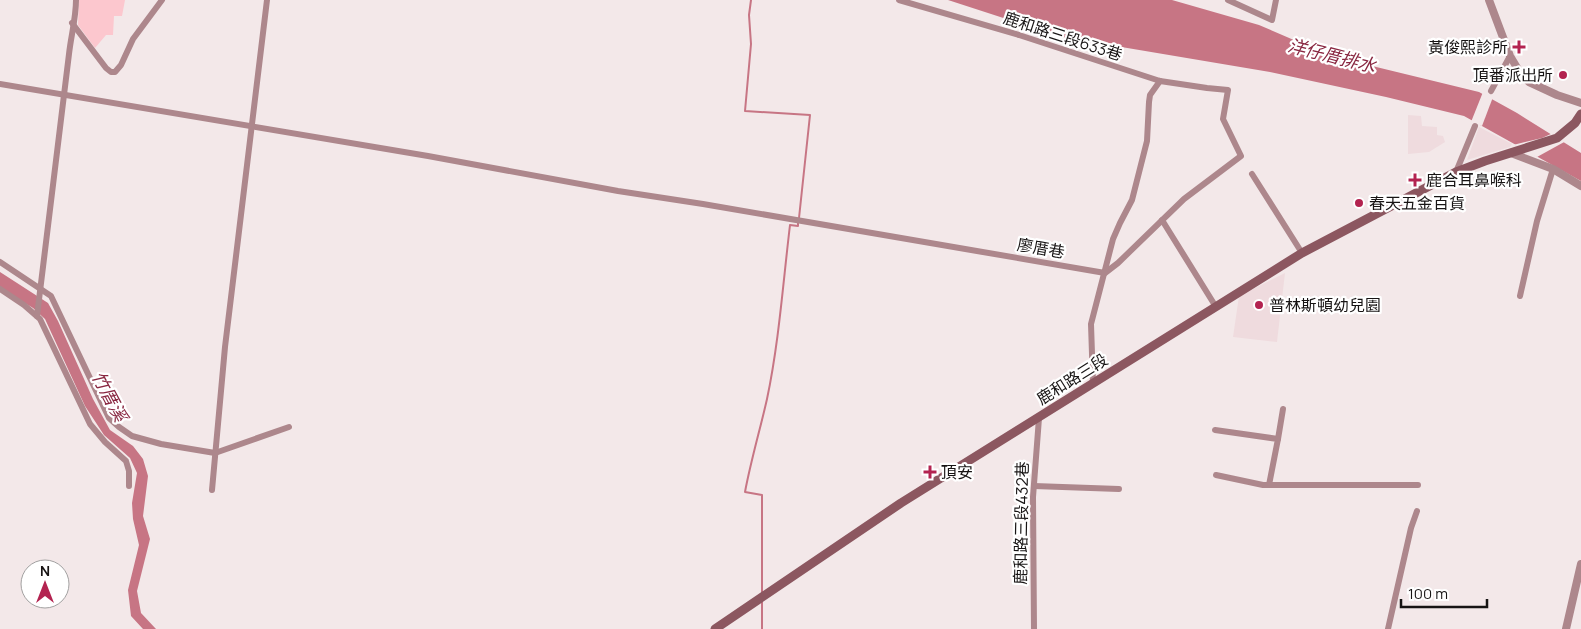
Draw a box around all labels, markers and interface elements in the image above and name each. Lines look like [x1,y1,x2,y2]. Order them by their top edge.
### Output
street label: 鹿和路三段633巷 [1001,6,1125,66]
water label: 洋仔厝排水 [1285,32,1380,78]
place label: 黃俊熙診所 [1428,36,1508,58]
marker: 黃俊熙診所 [1512,40,1526,54]
place label: 頂番派出所 [1473,64,1553,86]
marker: 頂番派出所 [1557,69,1569,81]
place label: 鹿合耳鼻喉科 [1426,169,1522,191]
marker: 鹿合耳鼻喉科 [1408,173,1422,187]
place label: 春天五金百貨 [1369,192,1465,214]
marker: 春天五金百貨 [1353,197,1365,209]
street label: 廖厝巷 [1015,233,1067,263]
place label: 普林斯頓幼兒園 [1269,294,1381,316]
marker: 普林斯頓幼兒園 [1253,299,1265,311]
street label: 鹿和路三段 [1032,348,1112,410]
water label: 竹厝溪 [87,367,135,428]
place label: 頂安 [941,461,973,483]
street label: 鹿和路三段432巷 [1009,461,1033,585]
marker: 頂安 [923,465,937,479]
north arrow [20,559,70,609]
text: N [40,561,50,580]
scale bar [1401,576,1487,608]
text: 100 m [1408,583,1448,604]

